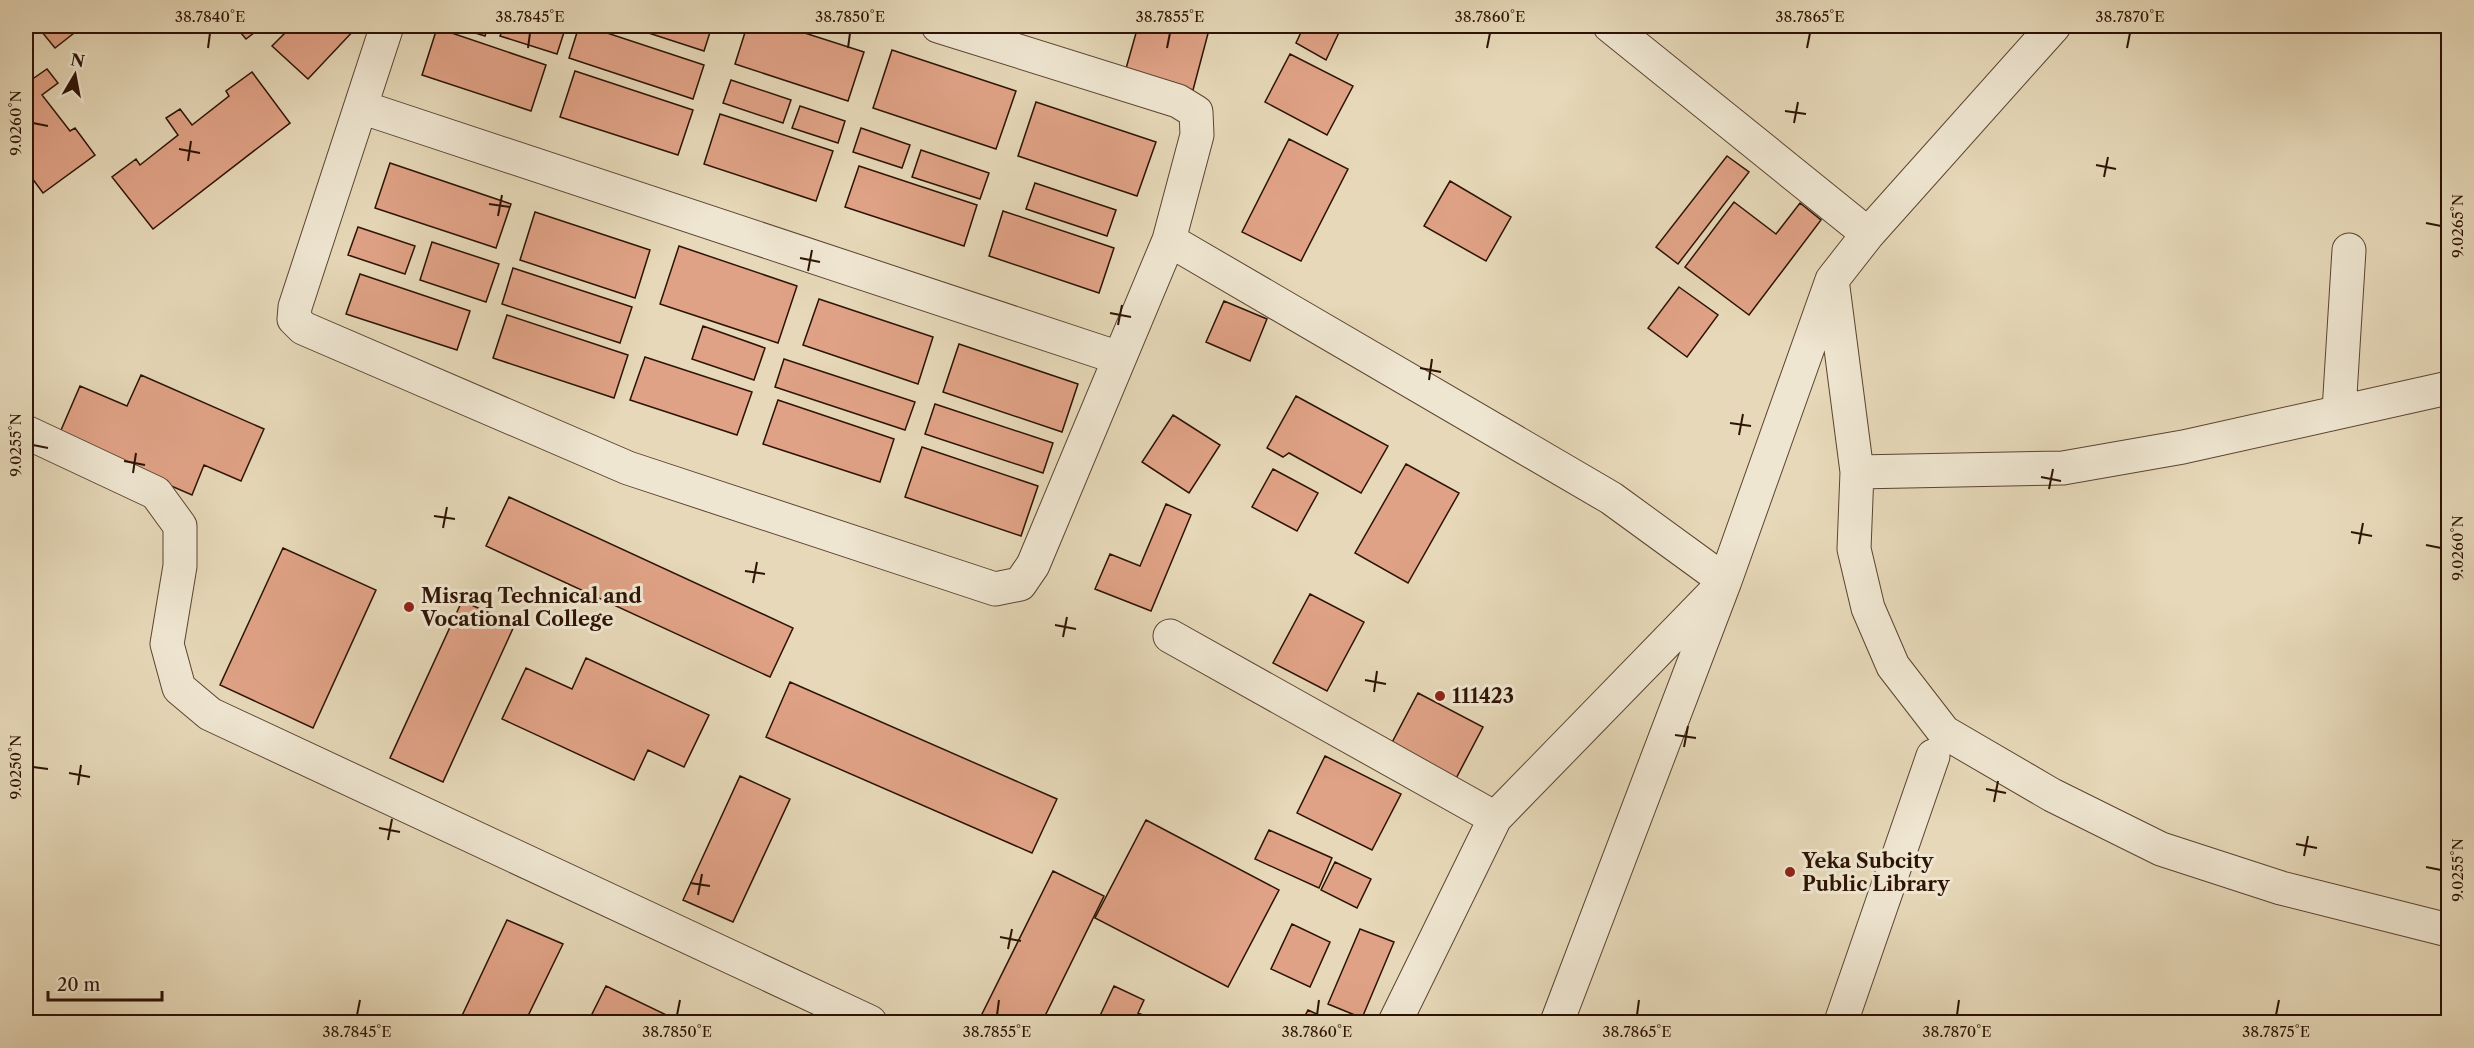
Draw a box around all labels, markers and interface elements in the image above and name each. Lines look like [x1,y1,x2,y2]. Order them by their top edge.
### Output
text: 38.7840°E [175,7,245,26]
text: 38.7845°E [495,7,565,26]
text: 38.7850°E [815,7,885,26]
text: 38.7855°E [1136,7,1204,26]
text: 38.7860°E [1455,7,1525,26]
text: 38.7865°E [1775,7,1845,26]
text: 38.7870°E [2095,7,2165,26]
north arrow [45,45,105,105]
text: N [69,49,86,71]
text: 9.0260°N [6,90,25,156]
text: 9.0265°N [2448,194,2467,258]
text: 9.0255°N [6,413,25,477]
text: 9.0260°N [2448,515,2467,581]
place label: Misraq Technical and Vocational College [420,584,643,631]
marker: Misraq Technical and Vocational College [402,600,416,614]
place label: 111423 [1452,684,1514,708]
marker: 111423 [1433,689,1447,703]
text: 9.0250°N [6,735,25,799]
text: 9.0255°N [2448,838,2467,902]
place label: Yeka Subcity Public Library [1801,849,1950,896]
marker: Yeka Subcity Public Library [1783,865,1797,879]
scale bar [48,964,162,1002]
text: 20 m [57,974,101,996]
text: 38.7845°E [322,1022,392,1041]
text: 38.7850°E [642,1022,712,1041]
text: 38.7855°E [963,1022,1031,1041]
text: 38.7860°E [1282,1022,1352,1041]
text: 38.7865°E [1602,1022,1672,1041]
text: 38.7870°E [1922,1022,1992,1041]
text: 38.7875°E [2242,1022,2310,1041]

